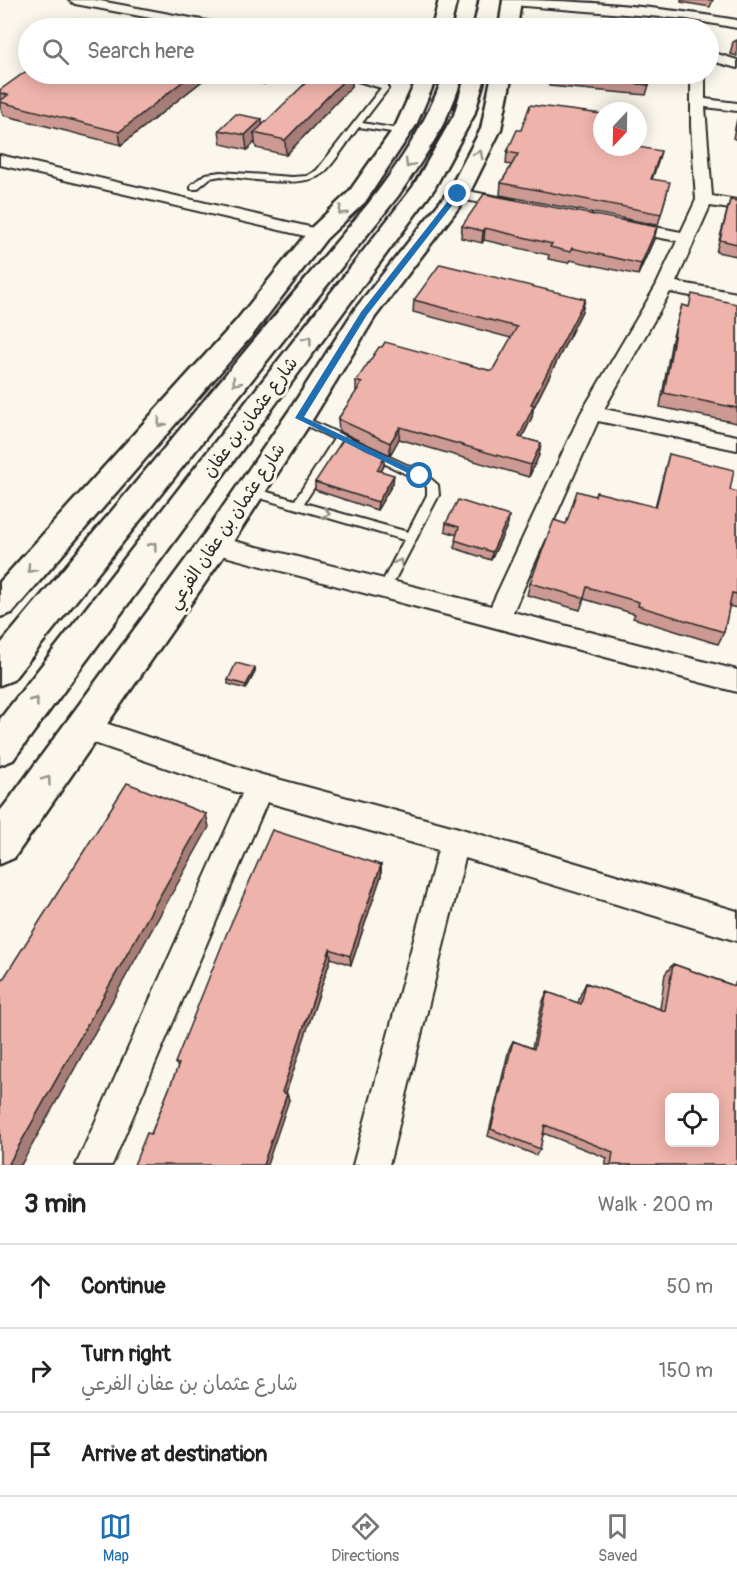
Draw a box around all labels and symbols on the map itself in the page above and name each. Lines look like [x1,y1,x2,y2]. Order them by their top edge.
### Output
north arrow [593,102,647,156]
one-way arrow [472,149,483,160]
one-way arrow [405,158,417,168]
route end [444,180,470,206]
one-way arrow [339,204,349,215]
one-way arrow [301,335,312,346]
street label: شارع عثمان بن عفان [198,353,303,482]
one-way arrow [233,376,244,387]
one-way arrow [157,416,168,426]
street label: شارع عثمان بن عفان الفرعي [162,439,294,616]
route start [406,462,432,488]
one-way arrow [320,506,331,518]
one-way arrow [146,541,157,552]
one-way arrow [392,559,403,569]
one-way arrow [28,562,39,573]
one-way arrow [28,697,39,708]
one-way arrow [40,776,51,787]

